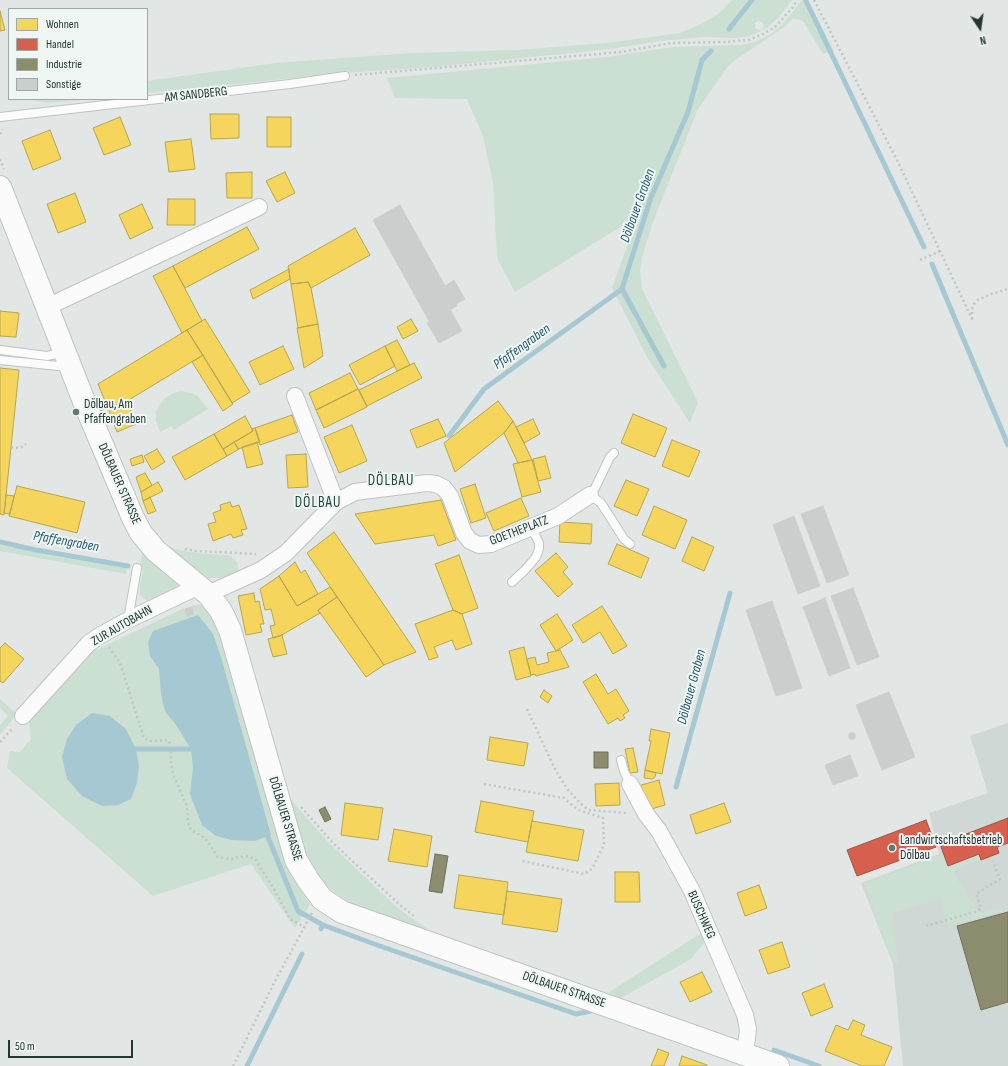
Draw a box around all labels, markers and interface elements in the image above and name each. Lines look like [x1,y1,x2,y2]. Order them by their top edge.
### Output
legend [8,8,148,100]
north arrow [960,8,1000,48]
text: Wohnen [46,17,79,32]
text: N [978,33,987,47]
text: Handel [46,37,74,52]
text: Industrie [46,57,82,72]
text: Sonstige [46,77,81,92]
street label: AM SANDBERG [164,84,228,106]
water label: Dölbauer Graben [617,167,659,245]
water label: Pfaffengraben [490,321,554,373]
place label: Dölbau, Am Pfaffengraben [84,397,146,428]
marker: Dölbau, Am Pfaffengraben [71,407,81,417]
street label: DÖLBAUER STRASSE [94,441,144,527]
district label: DÖLBAU [368,472,414,490]
district label: DÖLBAU [295,494,341,512]
street label: GOETHEPLATZ [487,513,551,549]
water label: Pfaffengraben [32,528,100,556]
street label: ZUR AUTOBAHN [89,602,155,650]
water label: Dölbauer Graben [674,648,710,726]
street label: DÖLBAUER STRASSE [265,775,305,863]
place label: Landwirtschaftsbetrieb Dölbau [900,833,1002,864]
marker: Landwirtschaftsbetrieb Dölbau [887,843,897,853]
street label: BUSCHWEG [684,889,718,941]
street label: DÖLBAUER STRASSE [520,968,608,1012]
scale bar [10,1032,135,1058]
text: 50 m [15,1039,35,1054]

